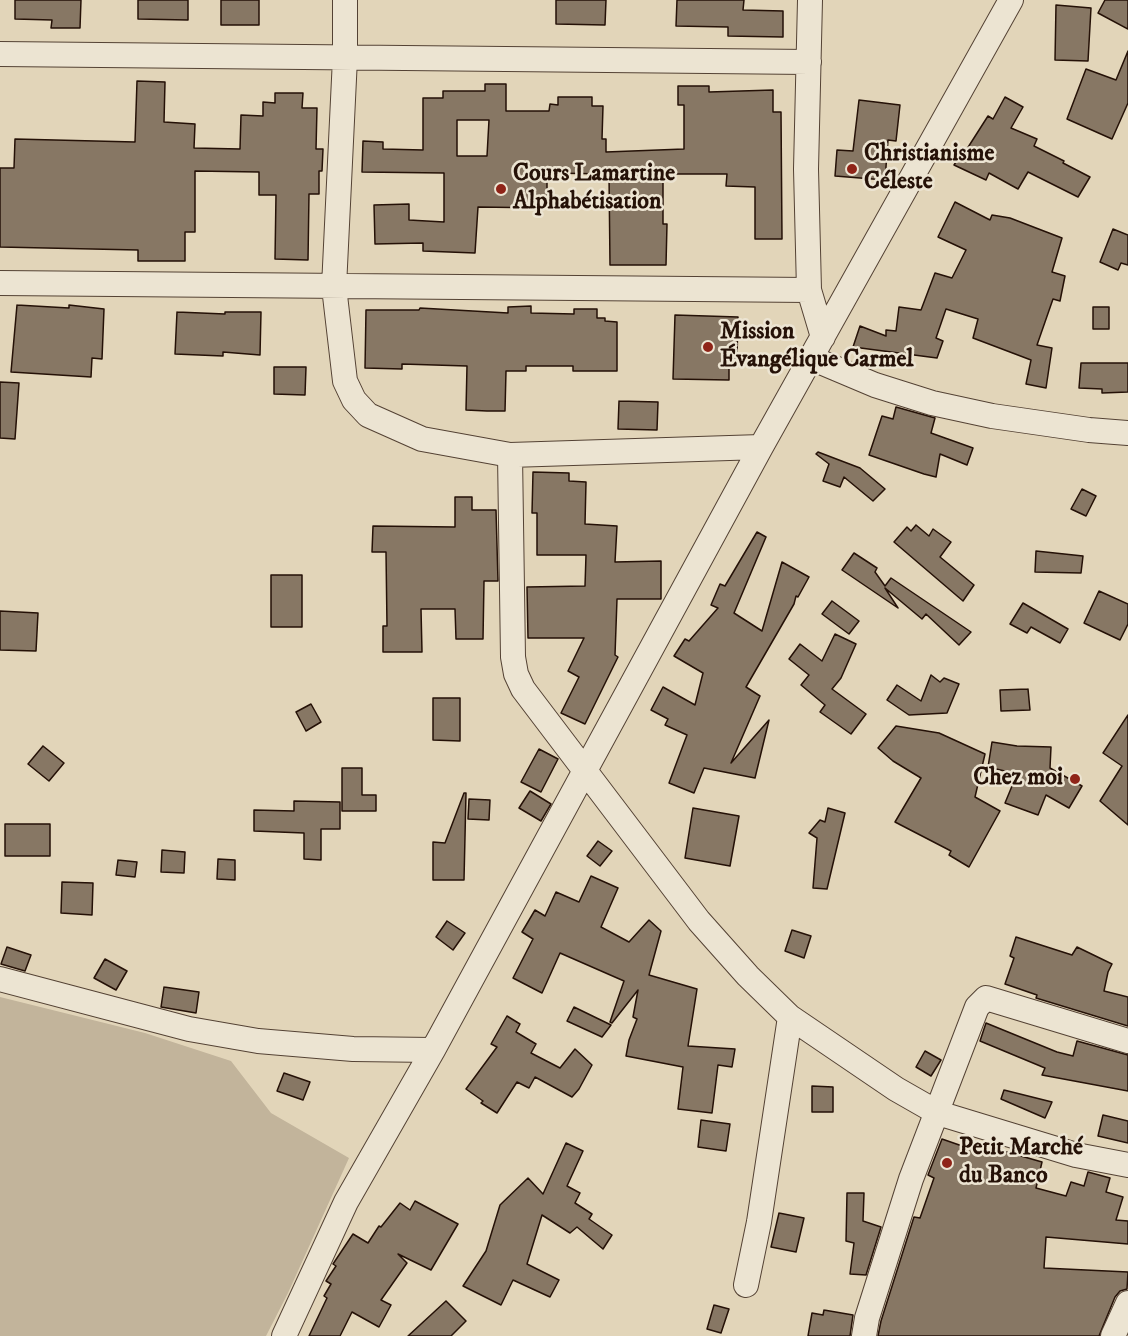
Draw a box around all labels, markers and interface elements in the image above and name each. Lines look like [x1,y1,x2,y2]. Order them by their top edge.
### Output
place label: Christianisme Céleste [864,141,994,197]
place label: Cours Lamartine Alphabétisation [513,161,675,217]
marker: Christianisme Céleste [845,162,859,176]
marker: Cours Lamartine Alphabétisation [494,182,508,196]
place label: Mission Évangélique Carmel [720,319,914,375]
marker: Mission Évangélique Carmel [701,340,715,354]
place label: Chez moi [973,765,1063,793]
marker: Chez moi [1068,772,1082,786]
place label: Petit Marché du Banco [959,1135,1083,1191]
marker: Petit Marché du Banco [940,1156,954,1170]

